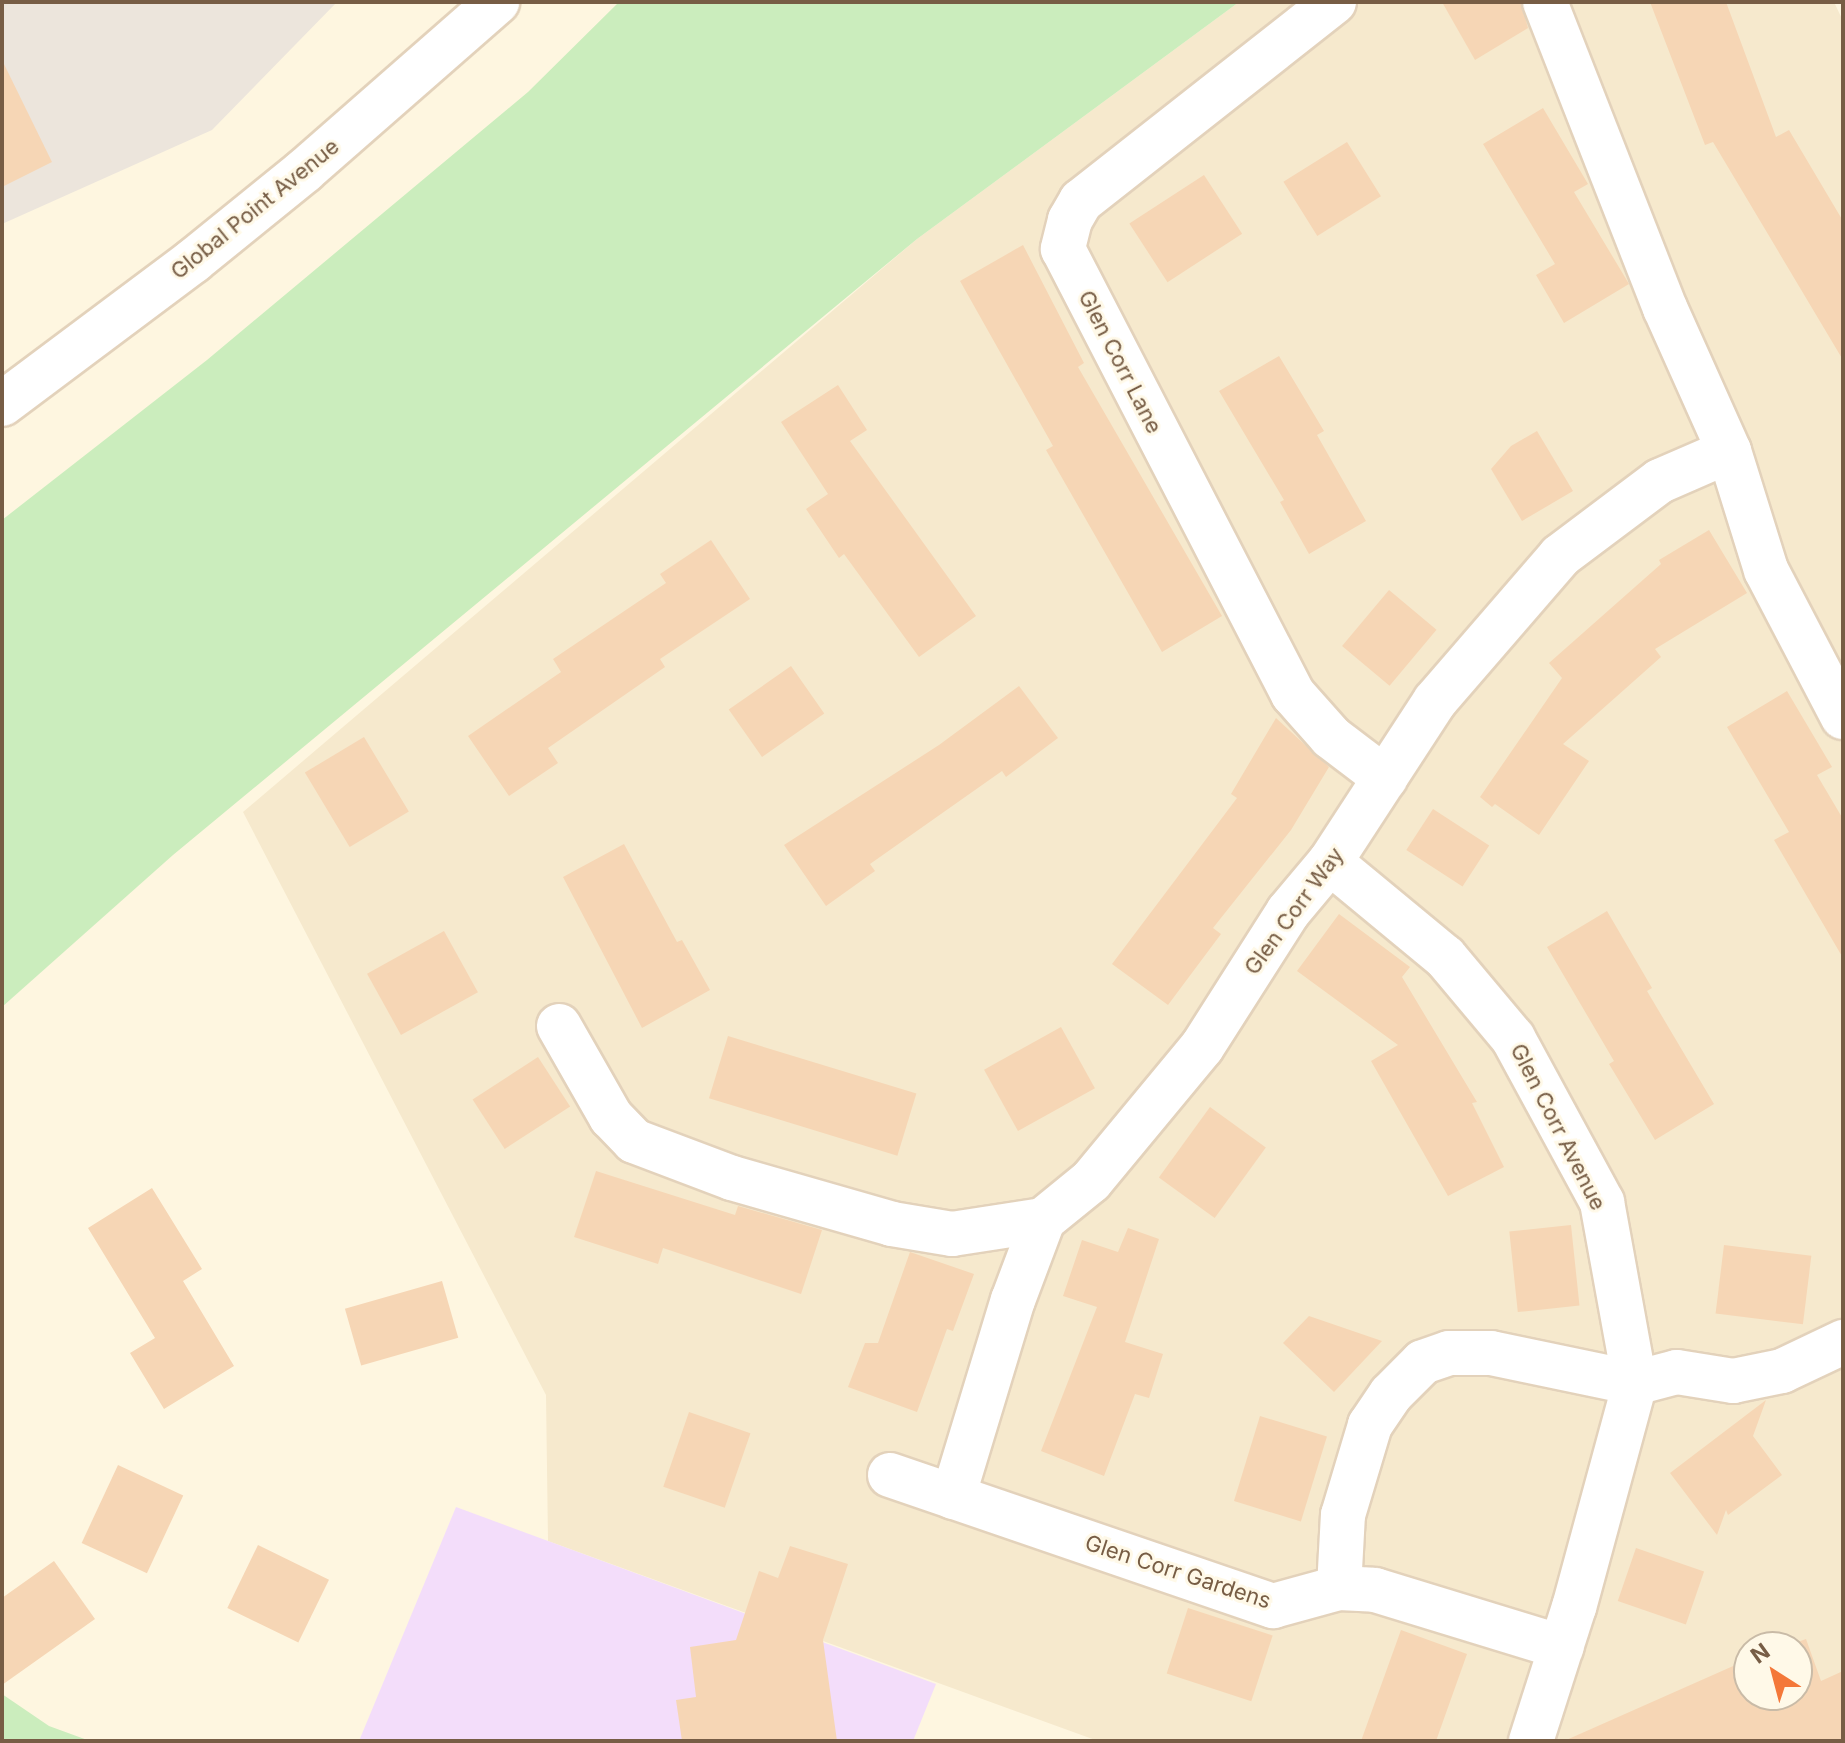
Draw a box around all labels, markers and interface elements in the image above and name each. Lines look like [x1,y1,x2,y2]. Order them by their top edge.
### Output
street label: Global Point Avenue [166,133,344,285]
street label: Glen Corr Lane [1073,286,1167,438]
street label: Glen Corr Way [1239,842,1349,980]
street label: Glen Corr Avenue [1505,1039,1611,1215]
street label: Glen Corr Gardens [1082,1530,1274,1614]
north arrow [1733,1631,1813,1711]
text: N [1746,1638,1774,1669]

